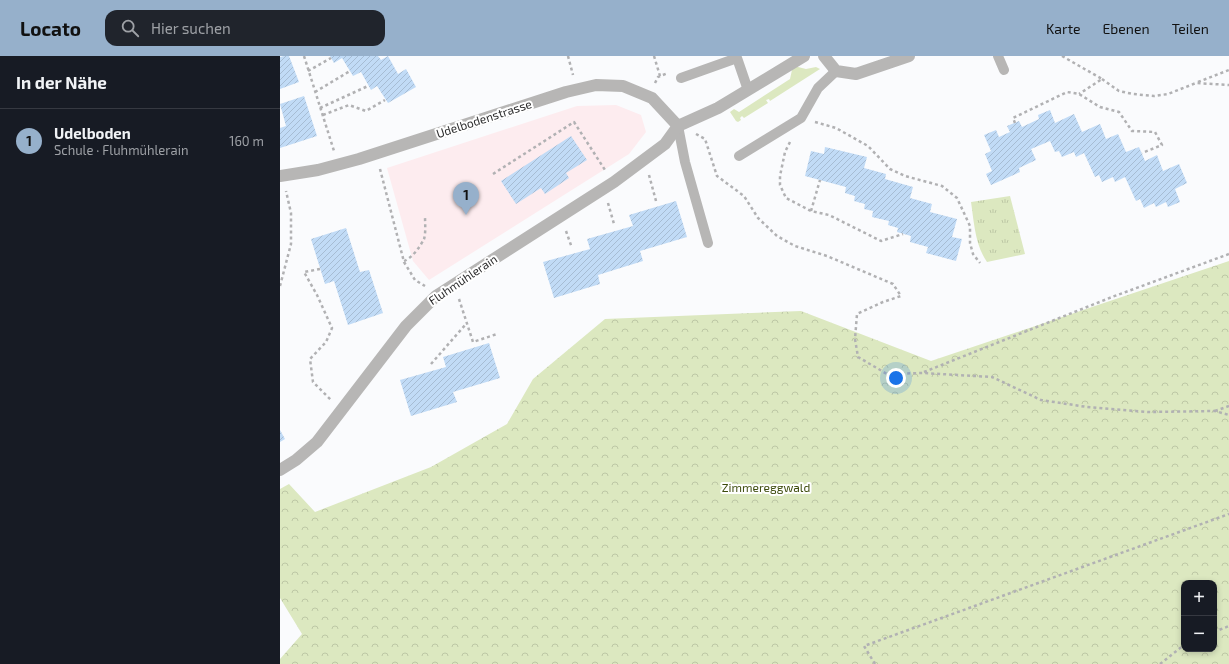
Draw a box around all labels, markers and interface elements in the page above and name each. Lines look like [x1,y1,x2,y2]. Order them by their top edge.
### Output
search box [105,10,385,46]
text: Locato [20,17,81,40]
icon: search [119,17,141,39]
text: Hier suchen [151,19,231,37]
text: Karte [1046,20,1081,37]
text: Ebenen [1103,20,1150,37]
text: Teilen [1172,20,1209,37]
text: In der Nähe [16,72,107,92]
street label: Udelbodenstrasse [434,96,533,140]
text: Udelboden [54,124,131,142]
text: 1 [26,133,32,149]
text: 160 m [229,133,264,149]
text: Schule · Fluhmühlerain [54,142,188,158]
pin: 1 [453,182,479,215]
street label: Fluhmühlerain [426,251,499,307]
your location [886,368,906,388]
park label: Zimmereggwald [722,480,810,494]
map controls [1181,580,1217,652]
button: + [1181,580,1217,616]
button: − [1181,616,1217,652]

